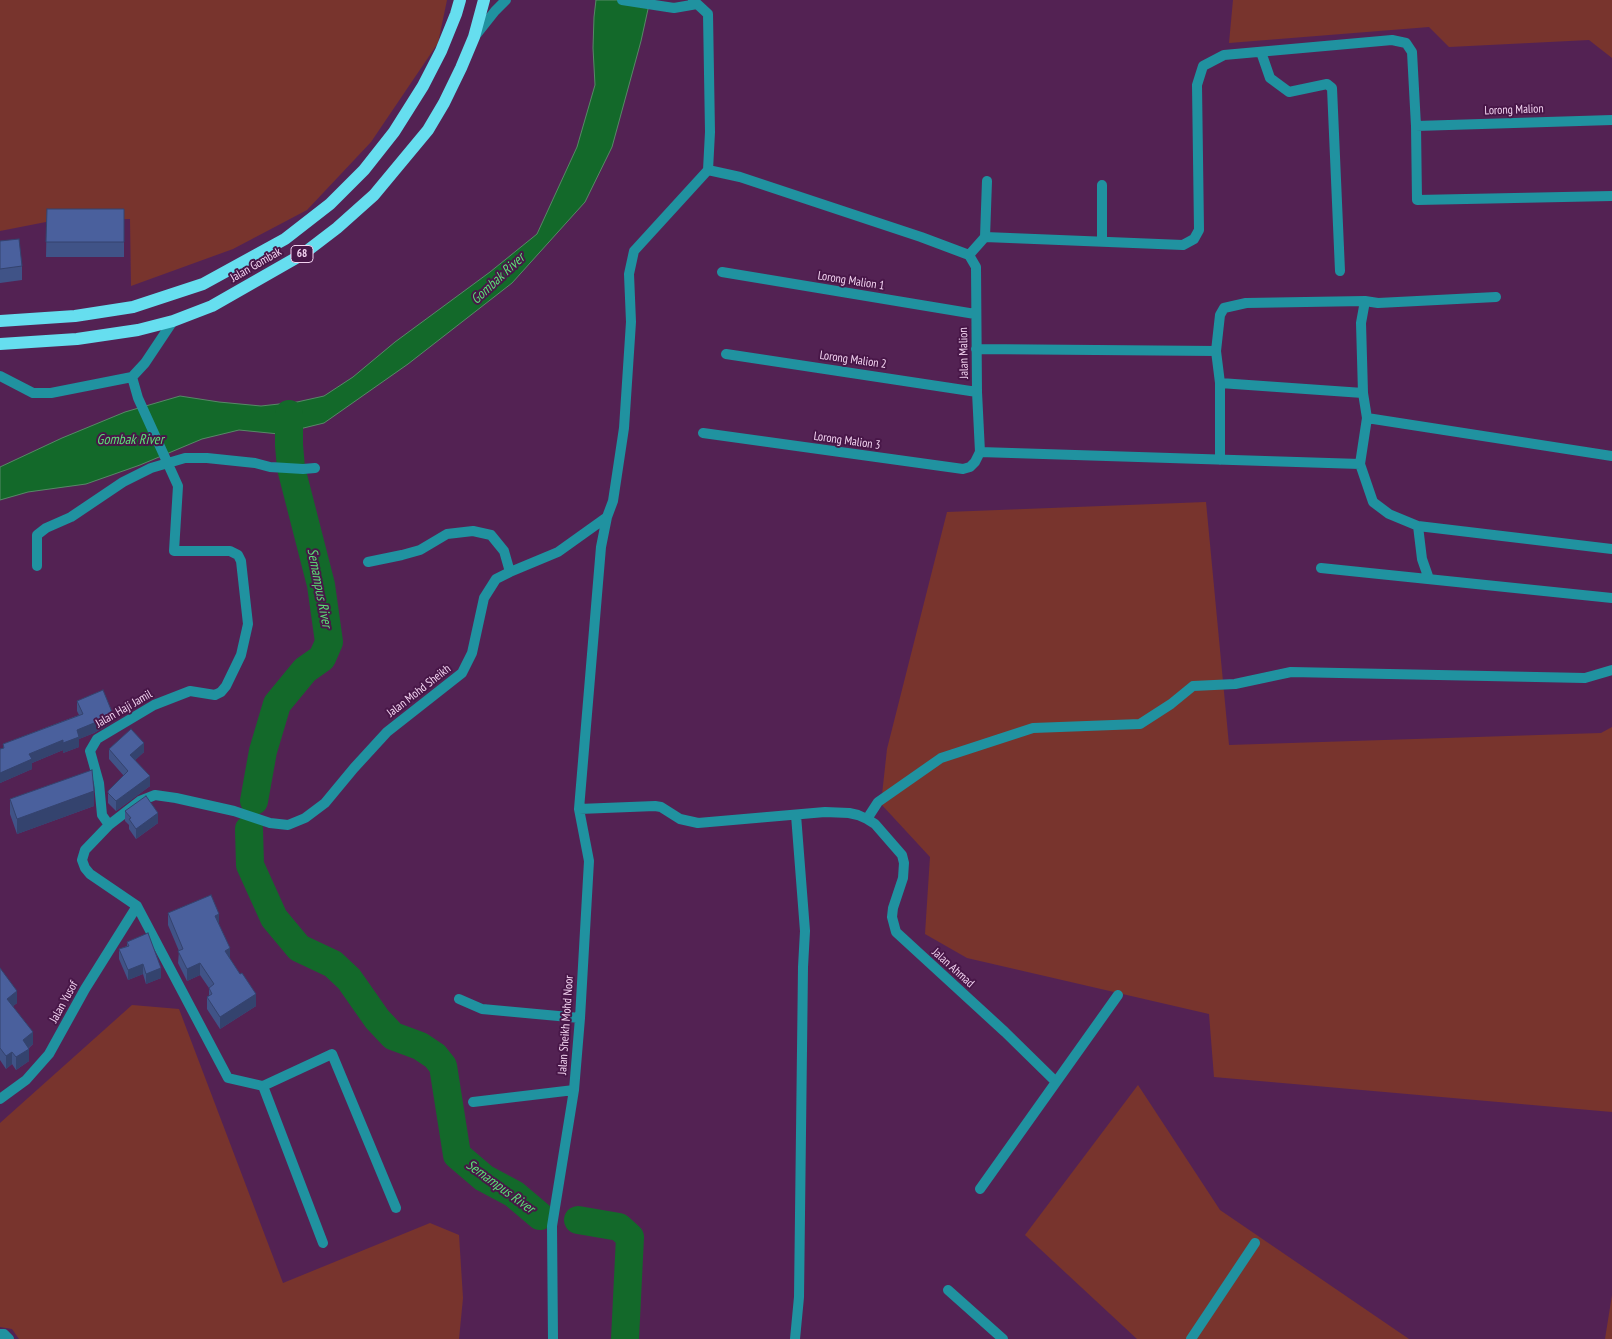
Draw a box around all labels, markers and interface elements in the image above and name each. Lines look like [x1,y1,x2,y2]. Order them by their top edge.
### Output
street label: Lorong Malion [1484,102,1544,118]
street label: Jalan Gombak [228,245,284,285]
road number: 68 [291,245,313,262]
water label: Gombak River [468,250,528,308]
street label: Lorong Malion 1 [817,269,885,293]
street label: Jalan Malion [956,327,972,379]
street label: Lorong Malion 2 [819,348,887,372]
street label: Lorong Malion 3 [813,429,881,453]
water label: Gombak River [97,432,163,448]
water label: Semampus River [303,547,335,629]
street label: Jalan Mohd Sheikh [384,662,454,720]
street label: Jalan Haji Jamil [93,687,155,731]
street label: Jalan Ahmad [929,945,977,991]
street label: Jalan Sheikh Mohd Noor [555,975,577,1075]
street label: Jalan Yusof [47,979,81,1025]
water label: Semampus River [463,1157,537,1217]

